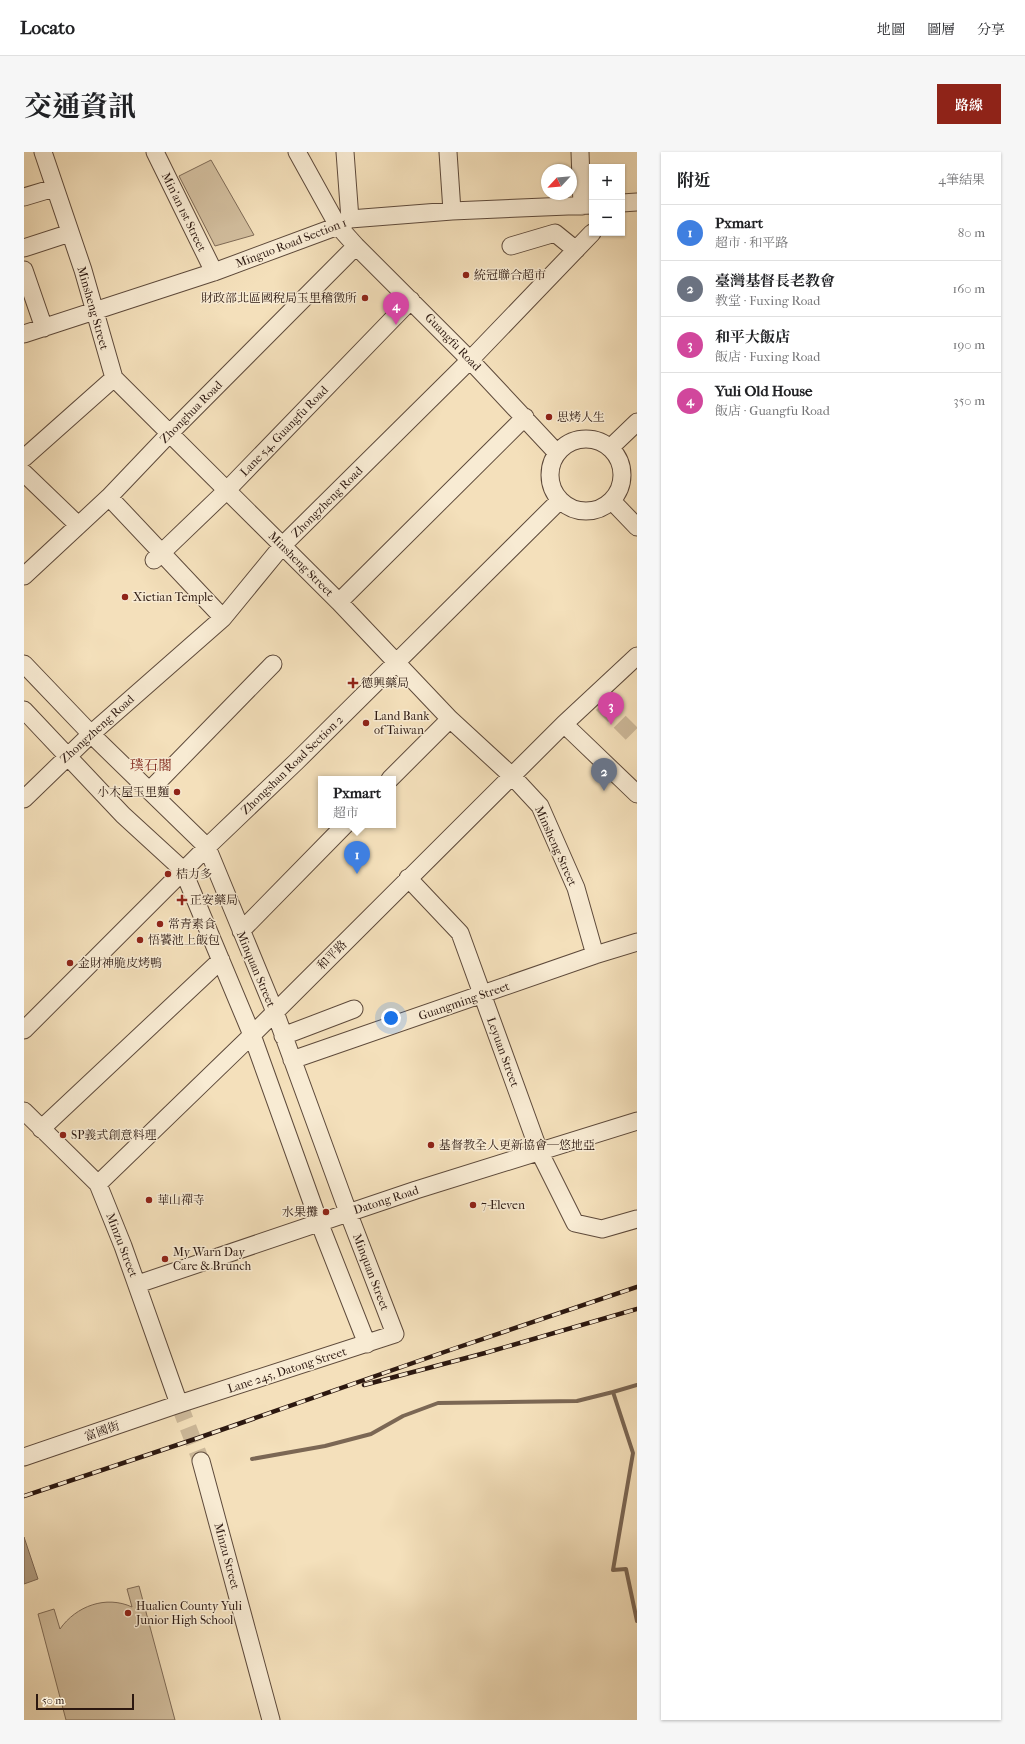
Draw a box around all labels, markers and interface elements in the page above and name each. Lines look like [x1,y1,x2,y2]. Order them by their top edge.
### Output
text: Locato [20,17,75,39]
text: 地圖 [877,21,905,38]
text: 圖層 [927,21,955,38]
text: 分享 [977,21,1005,38]
button: 路線 [937,84,1001,124]
text: 交通資訊 [24,90,136,123]
north arrow [541,164,577,200]
map controls [589,164,625,236]
button: + [589,164,625,200]
street label: Min'an 1st Street [159,170,209,254]
text: 附近 [677,170,711,190]
text: 4筆結果 [938,172,985,187]
button: − [589,200,625,236]
text: Pxmart [715,214,763,232]
street label: Minguo Road Section 1 [234,215,348,271]
text: 1 [688,225,692,240]
text: 80 m [958,225,985,240]
text: 超市 · 和平路 [715,235,788,250]
street label: Minsheng Street [74,265,112,352]
place label: 統冠聯合超市 [474,268,546,282]
marker: 統冠聯合超市 [461,270,471,280]
text: 臺灣基督長老教會 [715,272,835,290]
text: 2 [687,281,693,296]
text: 160 m [953,281,985,296]
place label: 財政部北區國稅局玉里稽徵所 [201,291,357,305]
pin: 4 [383,292,409,325]
marker: 財政部北區國稅局玉里稽徵所 [360,293,370,303]
text: 教堂 · Fuxing Road [715,293,820,308]
street label: Guangfu Road [422,310,484,374]
text: 和平大飯店 [715,328,790,346]
text: 3 [687,337,693,352]
text: 190 m [953,337,985,352]
text: 飯店 · Fuxing Road [715,349,820,364]
street label: Zhonghua Road [157,378,225,446]
text: Yuli Old House [715,382,812,400]
street label: Lane 54, Guangfu Road [237,383,331,479]
text: 4 [686,393,694,408]
text: 350 m [953,393,985,408]
text: 飯店 · Guangfu Road [715,403,830,418]
place label: 思烤人生 [557,410,605,424]
marker: 思烤人生 [544,412,554,422]
street label: Zhongzheng Road [289,463,366,540]
street label: Minsheng Street [266,529,337,600]
place label: Xietian Temple [133,590,213,604]
marker: Xietian Temple [120,592,130,602]
place label: 德興藥局 [361,676,409,690]
marker: 德興藥局 [348,678,358,688]
street label: Zhongzheng Road [57,692,137,766]
pin: 3 [598,692,624,725]
place label: Land Bank of Taiwan [374,709,430,737]
street label: Zhongshan Road Section 2 [238,713,346,817]
marker: Land Bank of Taiwan [361,718,371,728]
district label: 璞石閣 [130,757,172,774]
pin: 2 [591,758,617,791]
popup [318,776,396,828]
text: Pxmart [333,784,381,802]
place label: 小木屋玉里麵 [97,785,169,799]
marker: 小木屋玉里麵 [172,787,182,797]
street label: Minsheng Street [532,804,580,889]
text: 超市 [333,805,359,820]
pin: 1 [344,841,370,874]
place label: 桔力多 [176,867,212,881]
marker: 桔力多 [163,869,173,879]
place label: 正安藥局 [190,893,238,907]
marker: 正安藥局 [177,895,187,905]
place label: 常青素食 [168,917,216,931]
marker: 常青素食 [155,919,165,929]
street label: Minquan Street [234,929,279,1010]
place label: 悟饕池上飯包 [148,933,220,947]
marker: 悟饕池上飯包 [135,935,145,945]
street label: 和平路 [314,937,350,973]
place label: 金財神脆皮烤鴨 [78,956,162,970]
marker: 金財神脆皮烤鴨 [65,958,75,968]
street label: Guangming Street [417,979,512,1023]
your location [381,1008,401,1028]
street label: Leyuan Street [484,1015,522,1089]
place label: SP義式創意料理 [71,1128,156,1142]
marker: SP義式創意料理 [58,1130,68,1140]
place label: 基督教全人更新協會─悠地亞 [439,1138,595,1152]
marker: 基督教全人更新協會─悠地亞 [426,1140,436,1150]
street label: Datong Road [352,1183,421,1217]
place label: 華山禪寺 [157,1193,205,1207]
marker: 華山禪寺 [144,1195,154,1205]
place label: 7-Eleven [481,1198,525,1212]
marker: 7-Eleven [468,1200,478,1210]
place label: 水果攤 [282,1205,318,1219]
marker: 水果攤 [321,1207,331,1217]
street label: Minzu Street [103,1211,141,1280]
street label: Minquan Street [350,1232,392,1313]
place label: My Warn Day Care & Brunch [173,1245,251,1273]
marker: My Warn Day Care & Brunch [160,1254,170,1264]
street label: Lane 245, Datong Street [226,1344,349,1396]
street label: 富國街 [83,1418,122,1443]
street label: Minzu Street [211,1521,243,1591]
place label: Hualien County Yuli Junior High School [135,1599,242,1627]
marker: Hualien County Yuli Junior High School [123,1608,133,1618]
scale bar [36,1692,134,1711]
text: 50 m [42,1694,64,1707]

